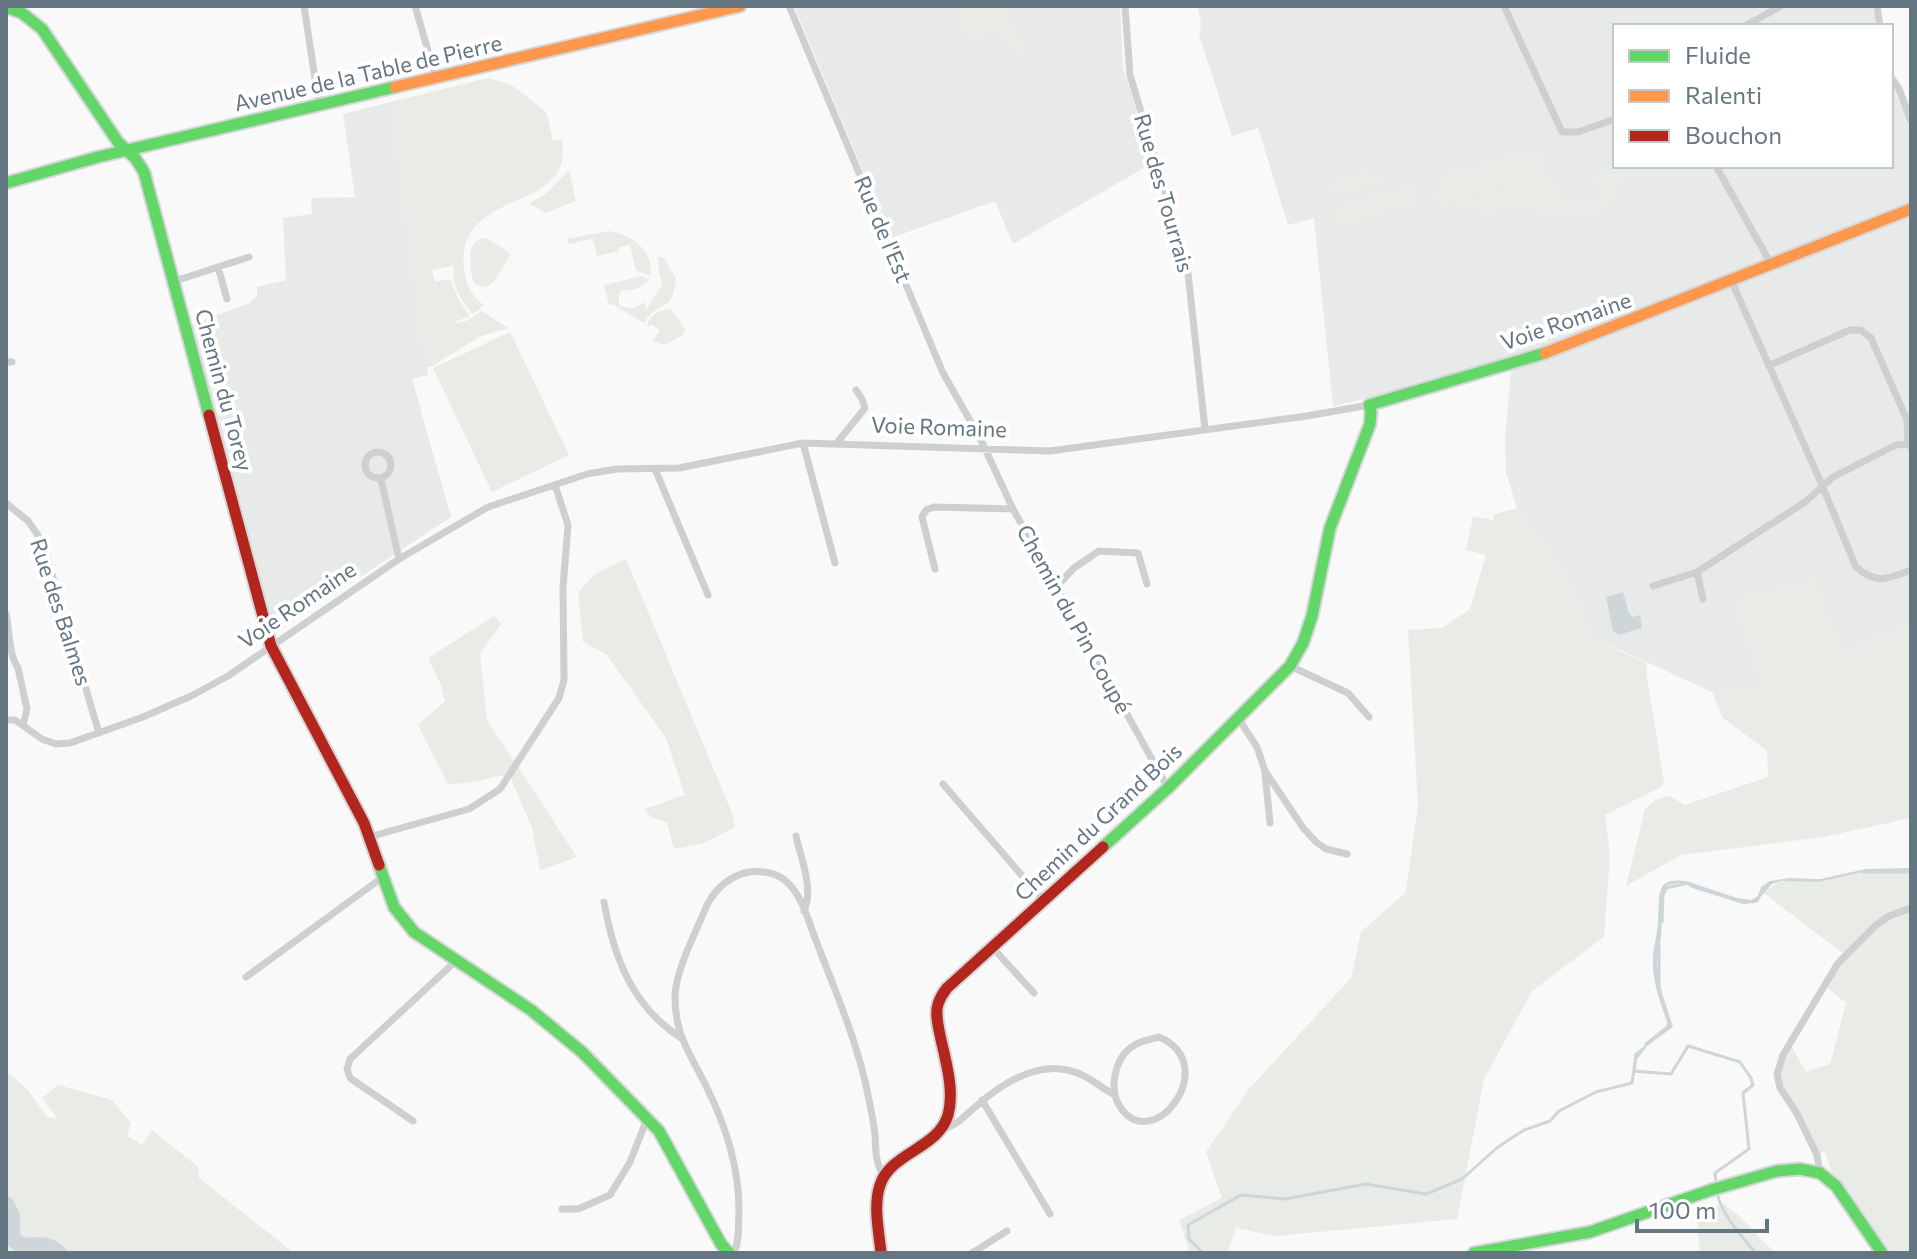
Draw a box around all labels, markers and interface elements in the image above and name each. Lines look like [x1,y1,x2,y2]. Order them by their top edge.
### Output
legend [1613,24,1893,168]
street label: Avenue de la Table de Pierre [231,29,504,116]
text: Fluide [1685,40,1751,69]
text: Ralenti [1685,80,1762,109]
street label: Rue des Tourrais [1129,110,1200,275]
text: Bouchon [1685,120,1782,149]
street label: Rue de l'Est [849,171,918,286]
street label: Voie Romaine [1497,286,1634,355]
street label: Chemin du Torey [190,306,259,474]
street label: Voie Romaine [871,411,1007,442]
street label: Chemin du Pin Coupé [1011,520,1138,718]
street label: Rue des Balmes [25,535,98,689]
street label: Voie Romaine [233,555,361,654]
street label: Chemin du Grand Bois [1008,737,1187,906]
scale bar [1637,1183,1767,1233]
text: 100 m [1649,1195,1716,1224]

